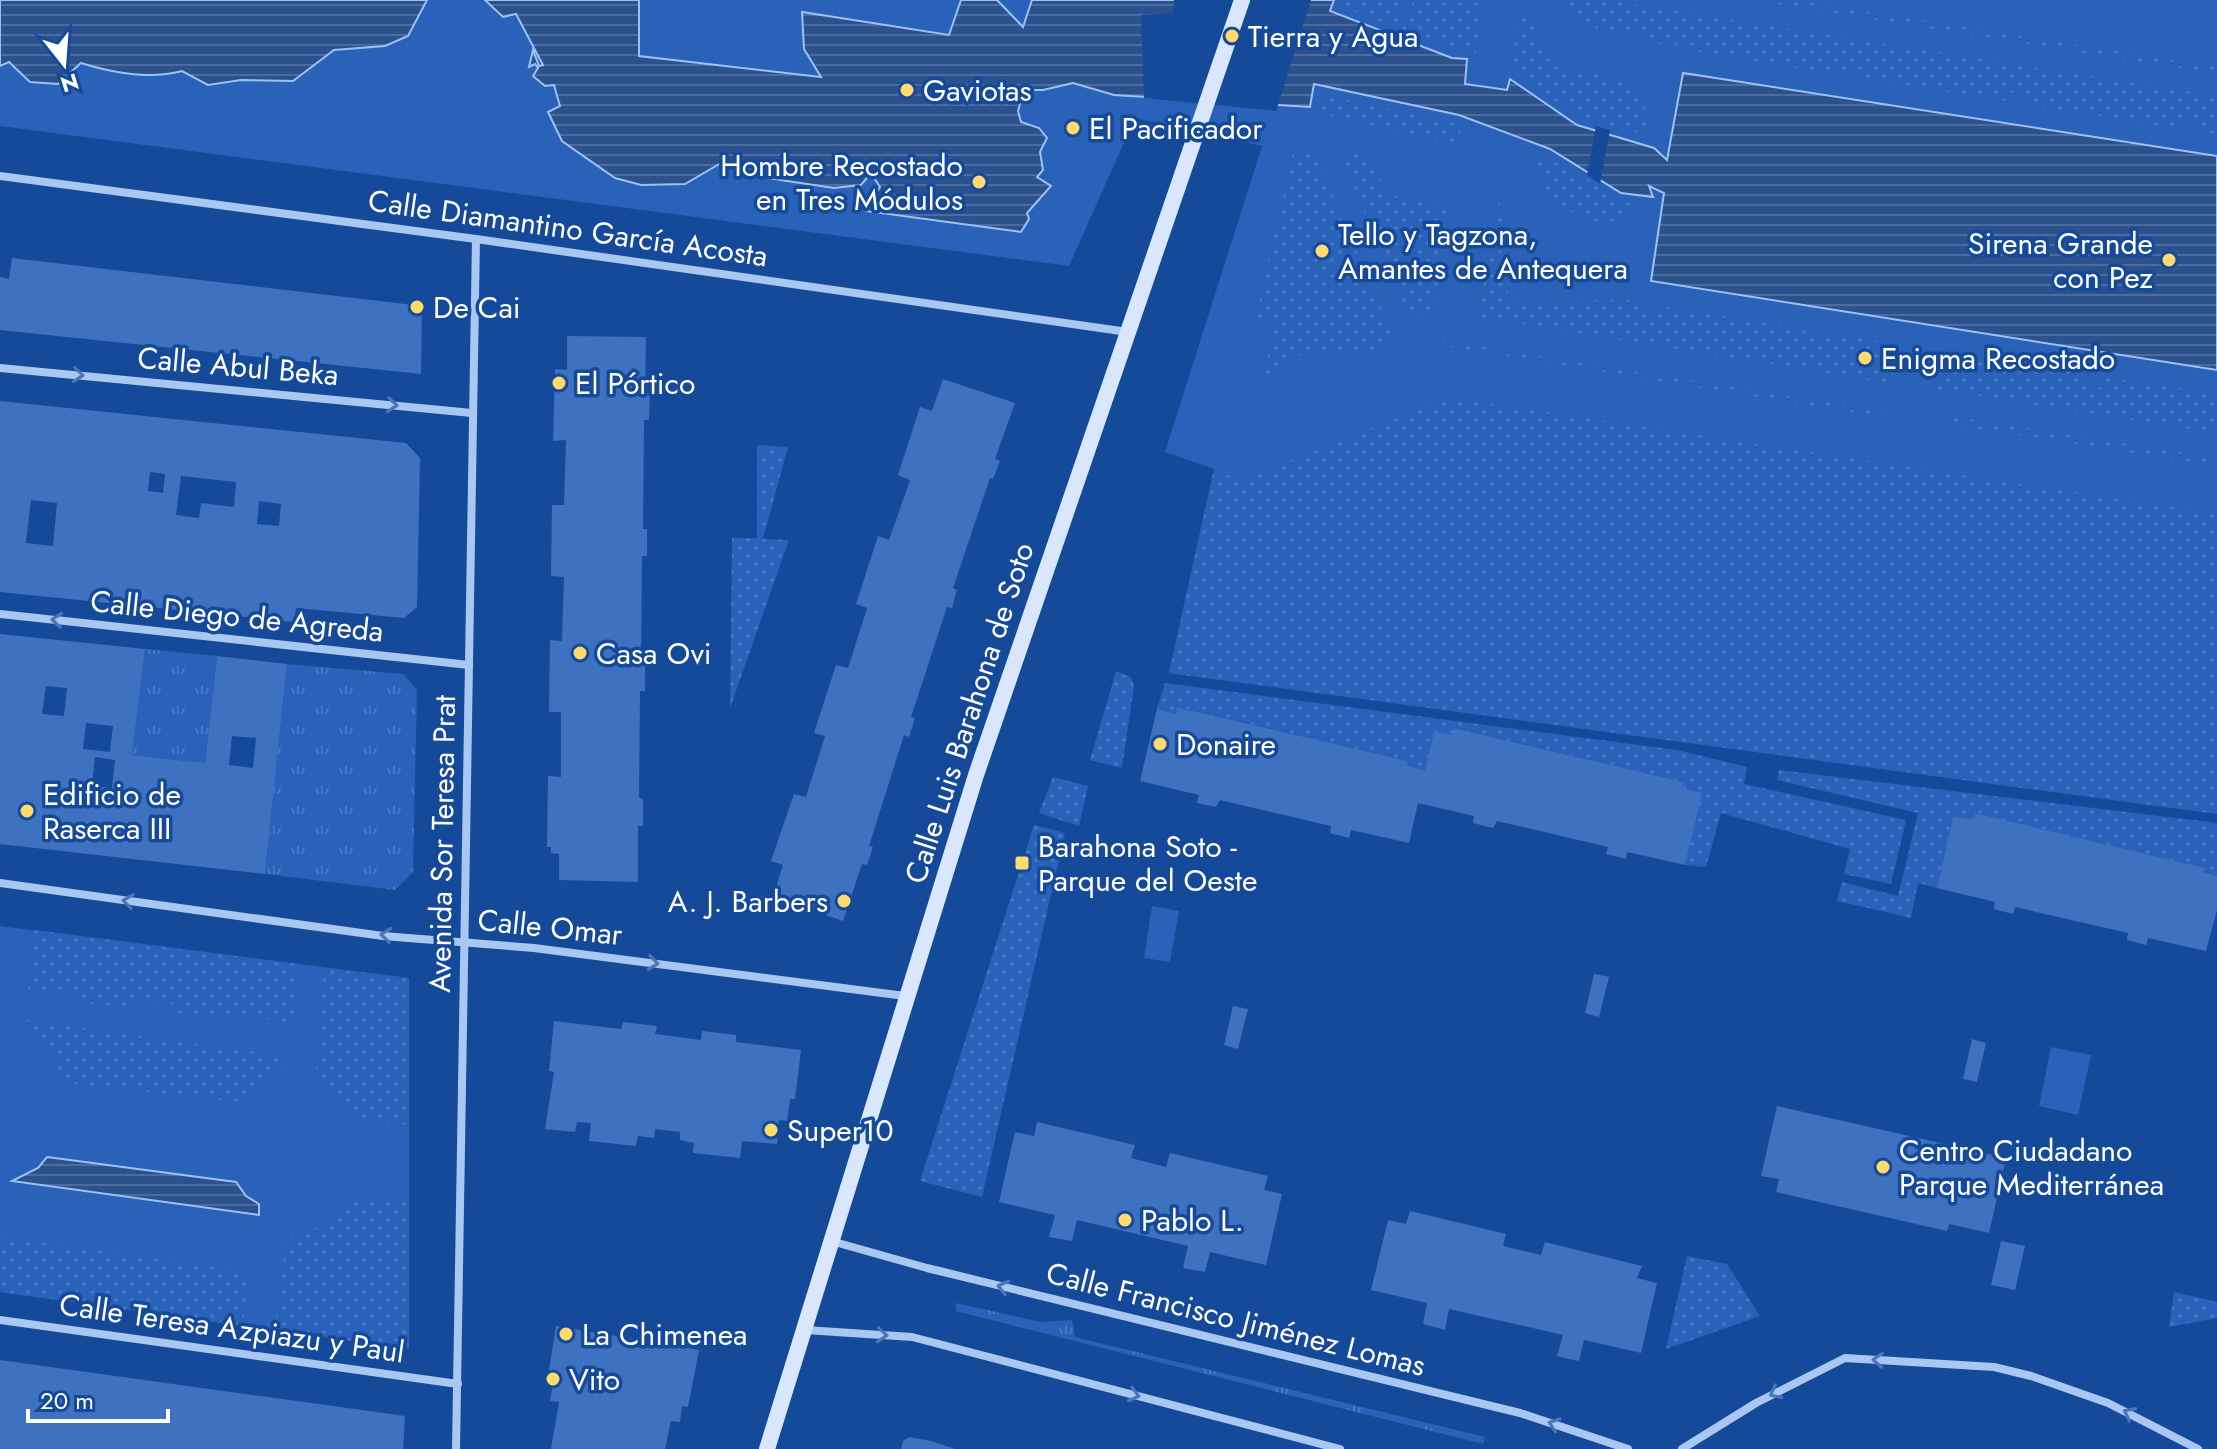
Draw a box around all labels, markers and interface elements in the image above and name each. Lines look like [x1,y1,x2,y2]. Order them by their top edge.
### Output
place label: Tierra y Agua [1248,15,1419,58]
north arrow [24,24,104,104]
marker: Tierra y Agua [1223,27,1241,45]
text: N [57,65,83,101]
place label: Gaviotas [923,69,1032,112]
marker: Gaviotas [898,81,916,99]
place label: El Pacificador [1089,107,1263,150]
marker: El Pacificador [1064,119,1082,137]
place label: Hombre Recostado en Tres Módulos [720,144,963,221]
marker: Hombre Recostado en Tres Módulos [970,173,988,191]
street label: Calle Diamantino García Acosta [366,179,770,277]
place label: Tello y Tagzona, Amantes de Antequera [1338,213,1628,290]
place label: Sirena Grande con Pez [1968,222,2153,299]
marker: Tello y Tagzona, Amantes de Antequera [1313,242,1331,260]
marker: Sirena Grande con Pez [2160,251,2178,269]
place label: De Cai [433,286,521,329]
marker: De Cai [408,298,426,316]
street label: Calle Abul Beka [136,336,340,396]
place label: Enigma Recostado [1881,337,2115,380]
marker: Enigma Recostado [1856,349,1874,367]
place label: El Pórtico [575,362,695,405]
one-way arrow [72,366,85,383]
marker: El Pórtico [550,374,568,392]
one-way arrow [386,396,399,413]
street label: Calle Luis Barahona de Soto [894,537,1044,889]
street label: Calle Diego de Agreda [88,579,386,653]
one-way arrow [50,612,63,629]
place label: Casa Ovi [596,632,712,675]
marker: Casa Ovi [571,644,589,662]
street label: Avenida Sor Teresa Prat [418,694,466,993]
place label: Donaire [1176,723,1276,766]
marker: Donaire [1151,735,1169,753]
place label: Edificio de Raserca III [43,773,181,850]
marker: Edificio de Raserca III [18,802,36,820]
place label: Barahona Soto - Parque del Oeste [1038,825,1257,902]
marker: Barahona Soto - Parque del Oeste [1013,854,1031,872]
place label: A. J. Barbers [668,880,828,923]
marker: A. J. Barbers [835,892,853,910]
one-way arrow [122,893,135,910]
street label: Calle Omar [476,898,625,956]
one-way arrow [379,927,392,944]
one-way arrow [646,954,659,971]
place label: Super10 [787,1109,894,1152]
marker: Super10 [762,1121,780,1139]
place label: Centro Ciudadano Parque Mediterránea [1899,1129,2164,1206]
marker: Centro Ciudadano Parque Mediterránea [1874,1158,1892,1176]
place label: Pablo L. [1141,1199,1244,1242]
marker: Pablo L. [1116,1211,1134,1229]
street label: Calle Francisco Jiménez Lomas [1042,1251,1430,1387]
one-way arrow [996,1279,1010,1296]
street label: Calle Teresa Azpiazu y Paul [57,1282,407,1374]
place label: La Chimenea [582,1313,748,1356]
marker: La Chimenea [557,1325,575,1343]
one-way arrow [876,1326,889,1343]
one-way arrow [1871,1352,1884,1369]
place label: Vito [569,1358,620,1401]
marker: Vito [544,1370,562,1388]
scale bar [28,1373,168,1423]
text: 20 m [40,1383,94,1418]
one-way arrow [1769,1383,1784,1399]
one-way arrow [1127,1386,1141,1403]
one-way arrow [2123,1408,2138,1423]
one-way arrow [1547,1418,1561,1434]

